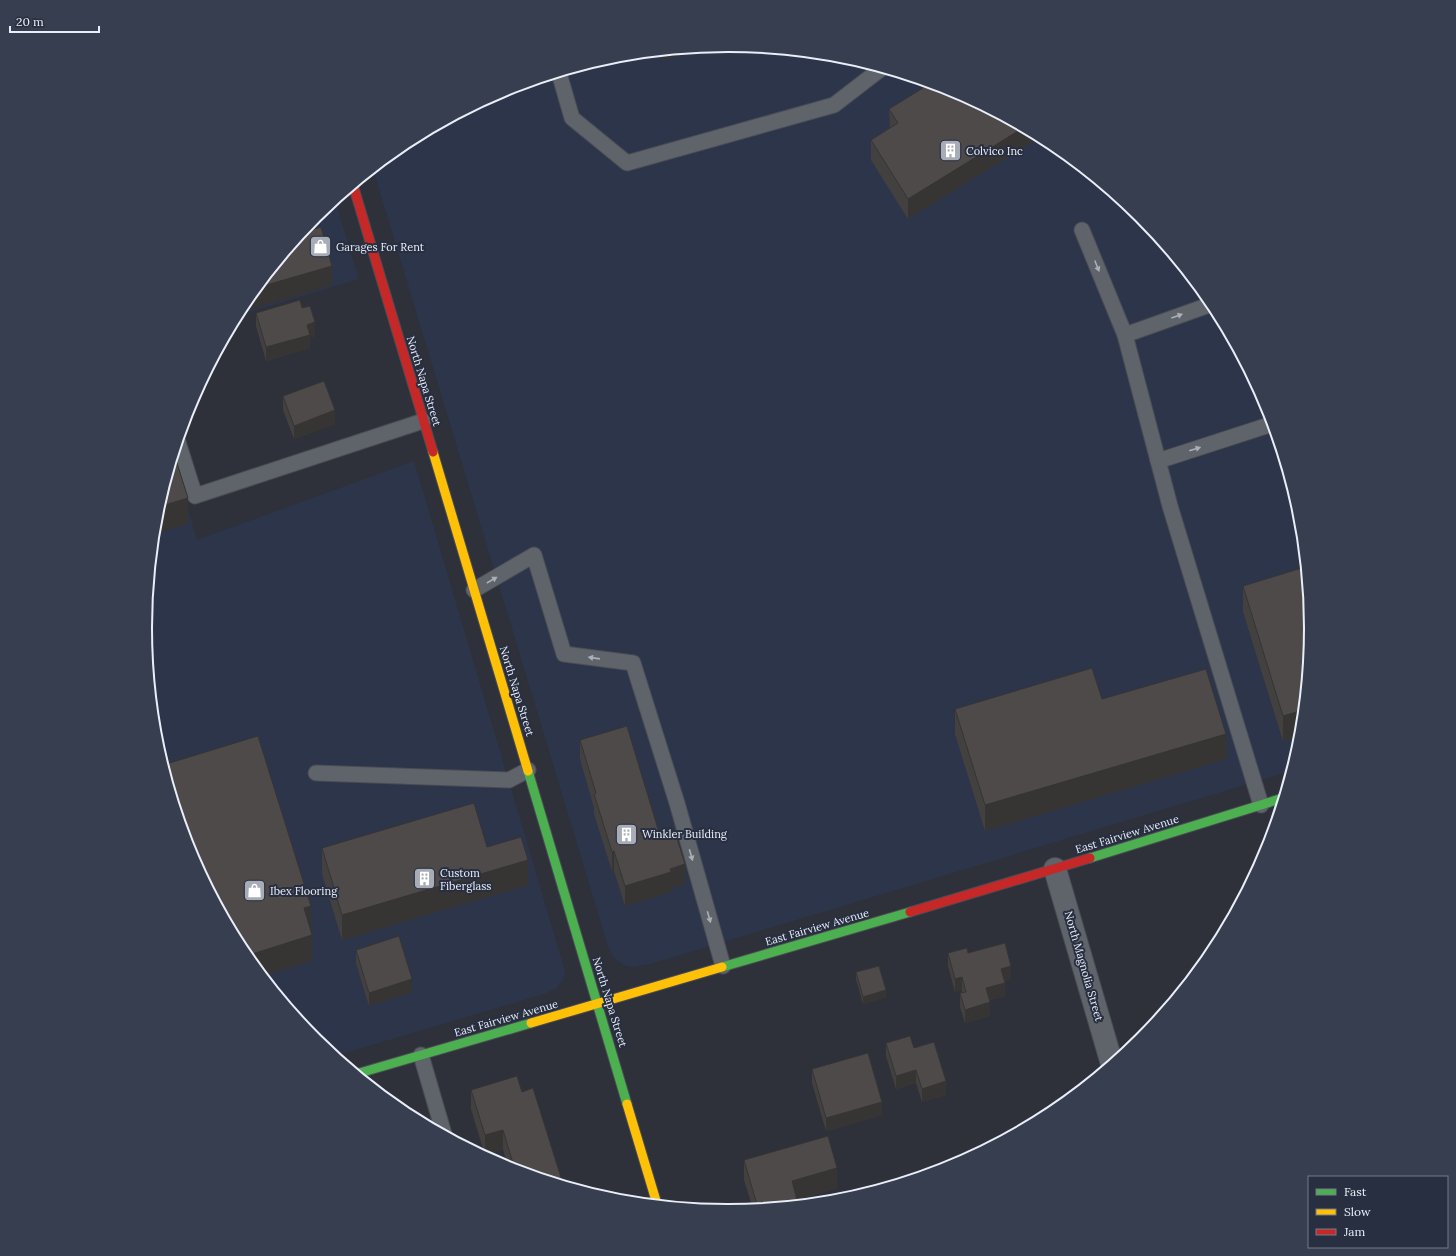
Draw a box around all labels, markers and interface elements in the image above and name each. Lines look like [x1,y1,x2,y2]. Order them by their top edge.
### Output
scale bar [10,8,99,34]
text: 20 m [16,14,44,29]
building icon: Colvico Inc [938,138,964,164]
place label: Colvico Inc [966,144,1023,158]
shop icon: Garages For Rent [307,234,333,260]
place label: Garages For Rent [336,240,425,254]
one-way arrow [1094,260,1100,272]
one-way arrow [1171,313,1183,319]
street label: North Napa Street [404,334,445,429]
one-way arrow [1190,446,1202,452]
one-way arrow [487,576,497,584]
street label: North Napa Street [497,644,538,739]
one-way arrow [588,655,600,661]
street label: East Fairview Avenue [1074,812,1181,856]
building icon: Winkler Building [614,821,640,847]
place label: Winkler Building [642,827,728,841]
one-way arrow [688,849,694,861]
building icon: Custom Fiberglass [412,866,438,892]
place label: Custom Fiberglass [440,866,491,893]
shop icon: Ibex Flooring [242,878,268,904]
place label: Ibex Flooring [270,884,338,898]
street label: East Fairview Avenue [763,905,871,949]
street label: North Magnolia Street [1062,909,1107,1023]
one-way arrow [706,911,712,923]
street label: North Napa Street [590,955,631,1050]
street label: East Fairview Avenue [452,996,560,1040]
legend [1308,1176,1448,1248]
text: Fast [1344,1184,1367,1199]
text: Slow [1344,1204,1371,1219]
text: Jam [1343,1224,1365,1239]

